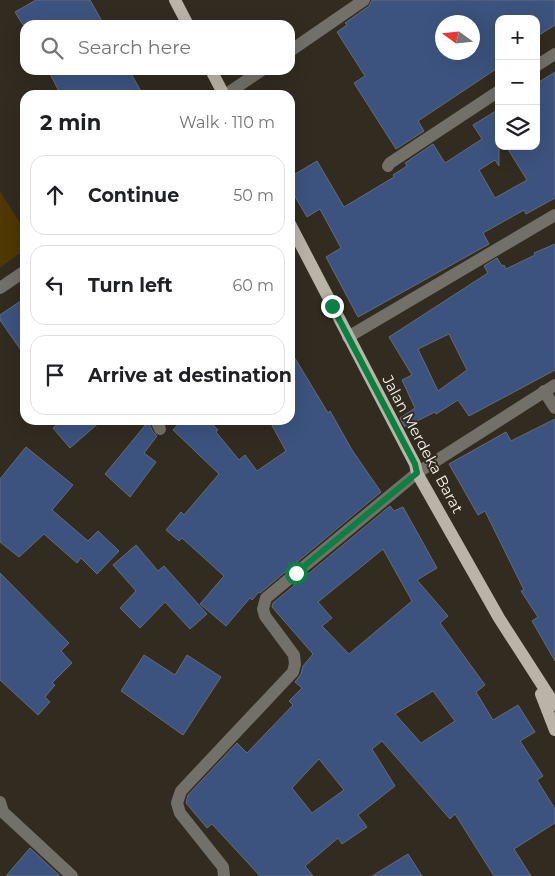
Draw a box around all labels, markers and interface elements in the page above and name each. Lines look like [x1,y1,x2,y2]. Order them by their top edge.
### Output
north arrow [435,15,480,60]
map controls [495,15,540,150]
button: + [495,15,540,60]
search box [20,20,295,75]
icon: search [38,34,66,62]
text: Search here [78,36,191,59]
button: − [495,60,540,105]
button: layers [495,105,540,150]
text: 2 min [40,110,101,135]
text: Walk · 110 m [179,113,275,132]
icon: ahead [41,181,69,209]
text: Continue [88,184,179,207]
text: 50 m [233,186,274,205]
icon: left [41,271,69,299]
text: Turn left [88,274,173,297]
text: 60 m [232,276,274,295]
route end [321,295,344,318]
icon: arrive [41,361,69,389]
text: Arrive at destination [88,364,292,387]
street label: Jalan Merdeka Barat [378,371,468,516]
route start [285,562,308,585]

